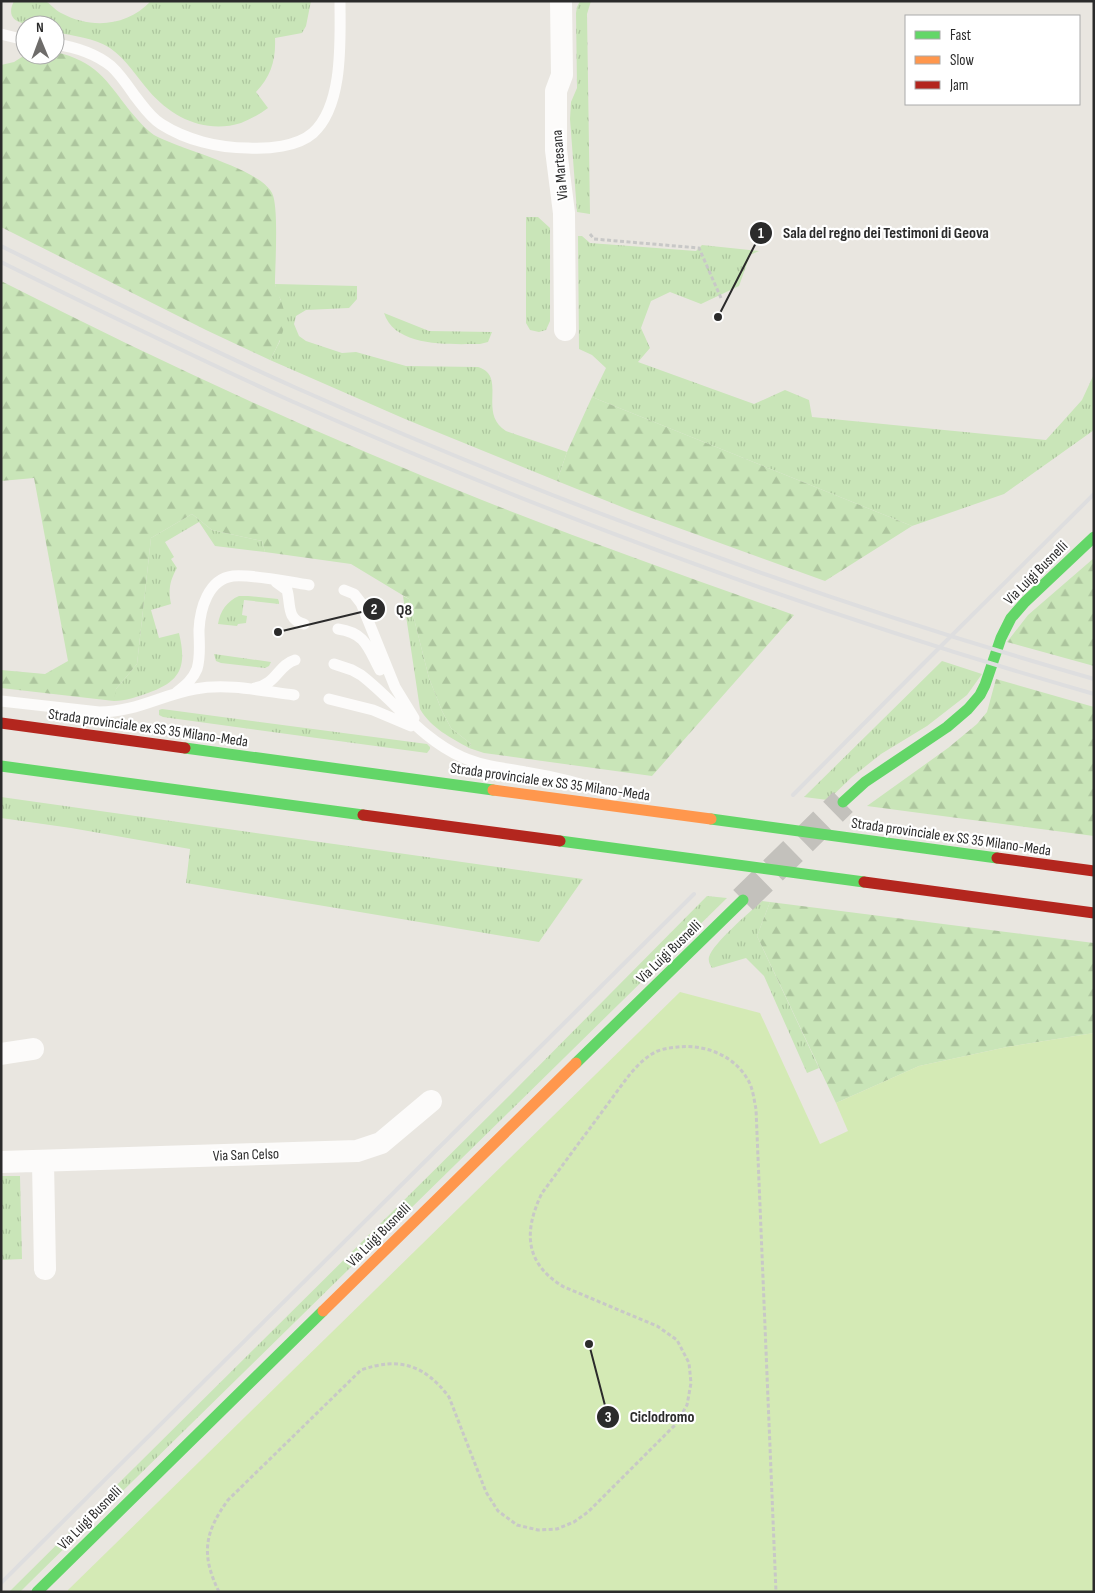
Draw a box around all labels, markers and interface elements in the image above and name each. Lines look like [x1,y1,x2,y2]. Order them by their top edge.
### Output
north arrow [15,15,65,65]
legend [905,15,1080,105]
text: N [36,19,44,36]
text: Fast [950,26,972,45]
text: Slow [950,51,974,70]
text: Jam [949,76,968,95]
street label: Via Martesana [547,129,573,201]
callout: Sala del regno dei Testimoni di Geova [748,217,999,248]
text: 1 [758,224,764,243]
text: Sala del regno dei Testimoni di Geova [783,224,989,243]
street label: Via Luigi Busnelli [1000,537,1072,609]
callout: Q8 [361,594,422,625]
text: 2 [371,600,377,619]
text: Q8 [396,601,412,620]
street label: Strada provinciale ex SS 35 Milano-Meda [47,705,249,751]
street label: Strada provinciale ex SS 35 Milano-Meda [449,759,651,805]
street label: Strada provinciale ex SS 35 Milano-Meda [850,814,1052,860]
street label: Via Luigi Busnelli [633,916,706,988]
street label: Via San Celso [213,1144,279,1166]
street label: Via Luigi Busnelli [343,1199,415,1271]
callout: Ciclodromo [595,1401,705,1432]
text: 3 [605,1408,612,1427]
text: Ciclodromo [630,1408,694,1427]
street label: Via Luigi Busnelli [54,1482,126,1554]

